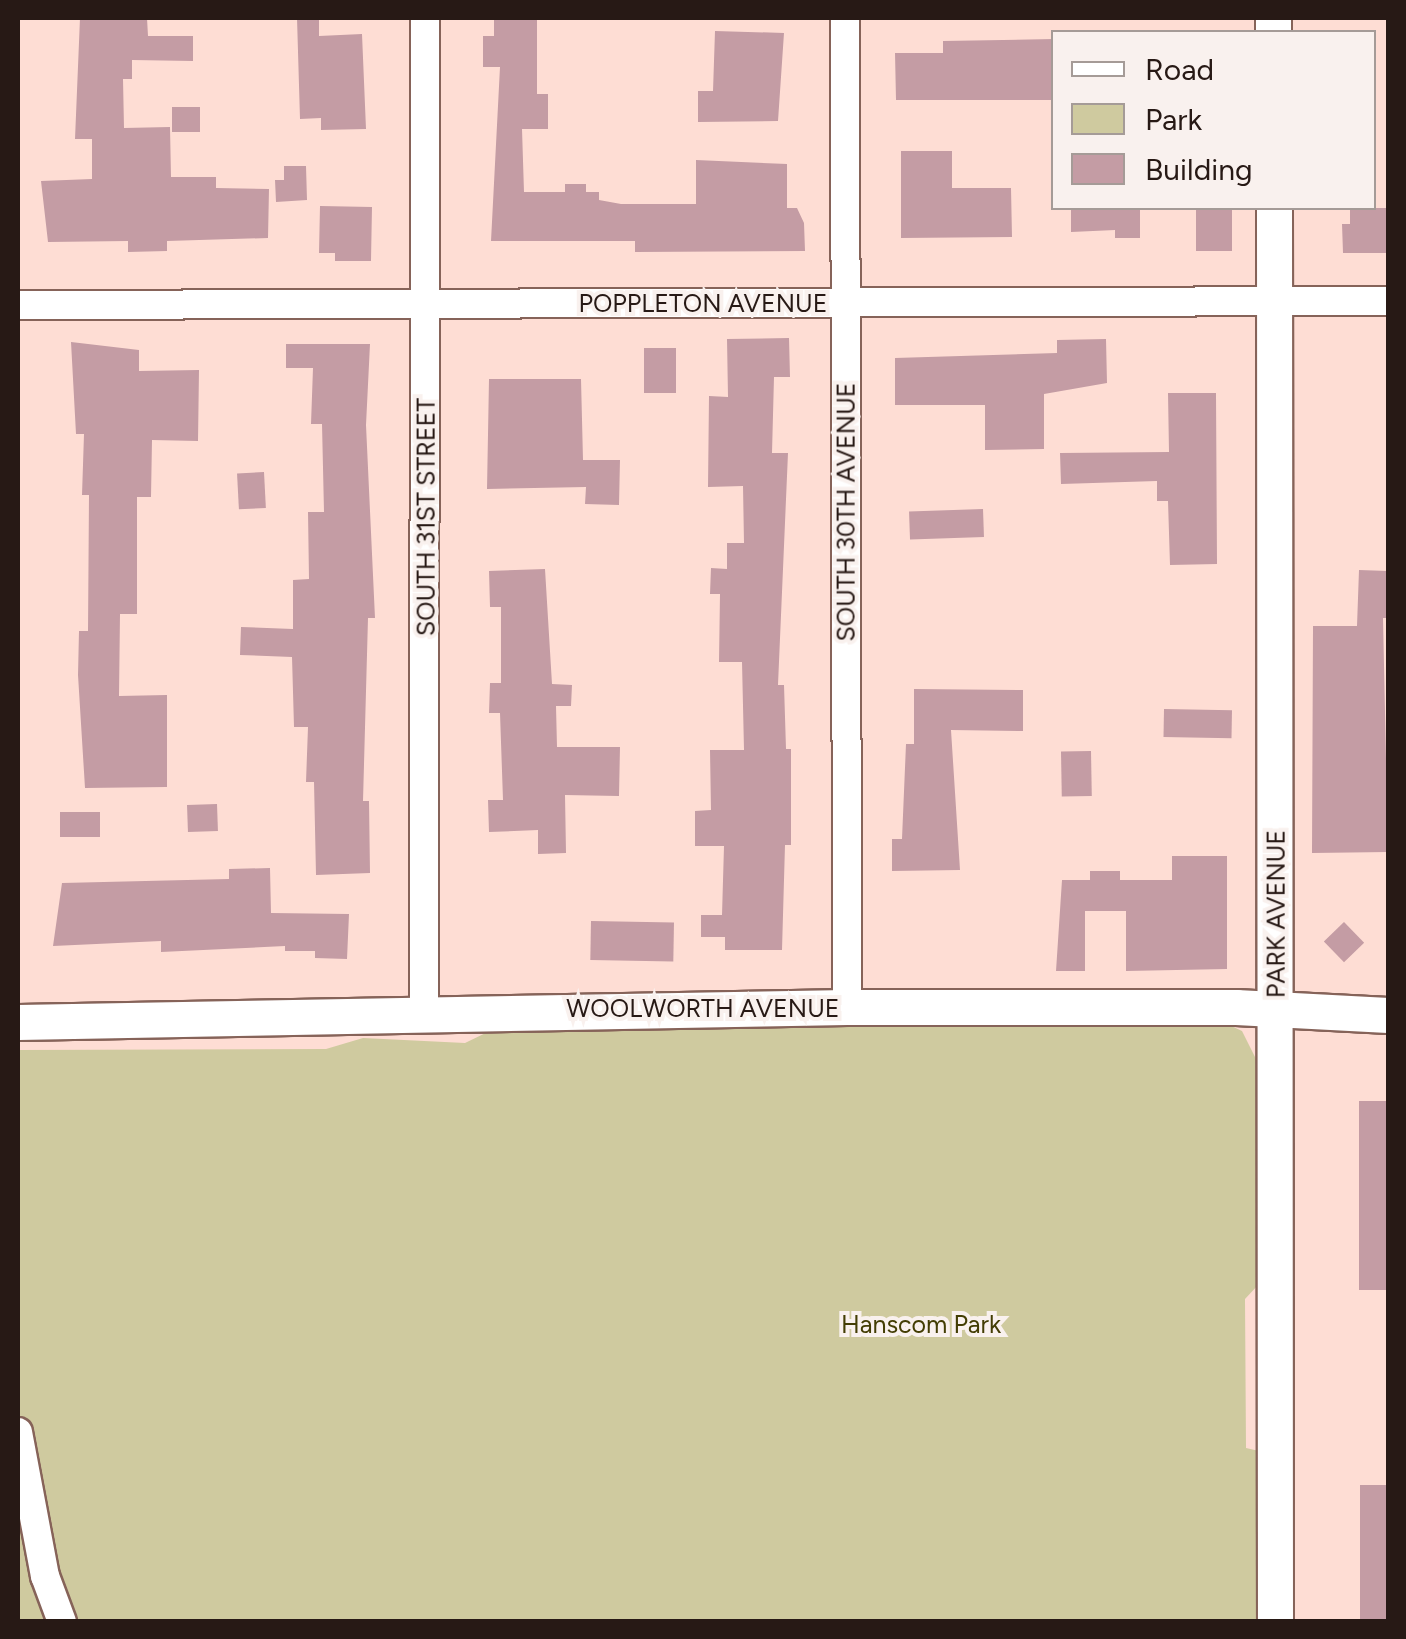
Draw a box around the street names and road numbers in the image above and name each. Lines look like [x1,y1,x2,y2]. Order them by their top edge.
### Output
street label: POPPLETON AVENUE [578,288,828,318]
street label: SOUTH 30TH AVENUE [831,382,861,642]
street label: SOUTH 31ST STREET [411,398,441,636]
street label: PARK AVENUE [1261,830,1291,998]
street label: WOOLWORTH AVENUE [566,993,840,1023]

